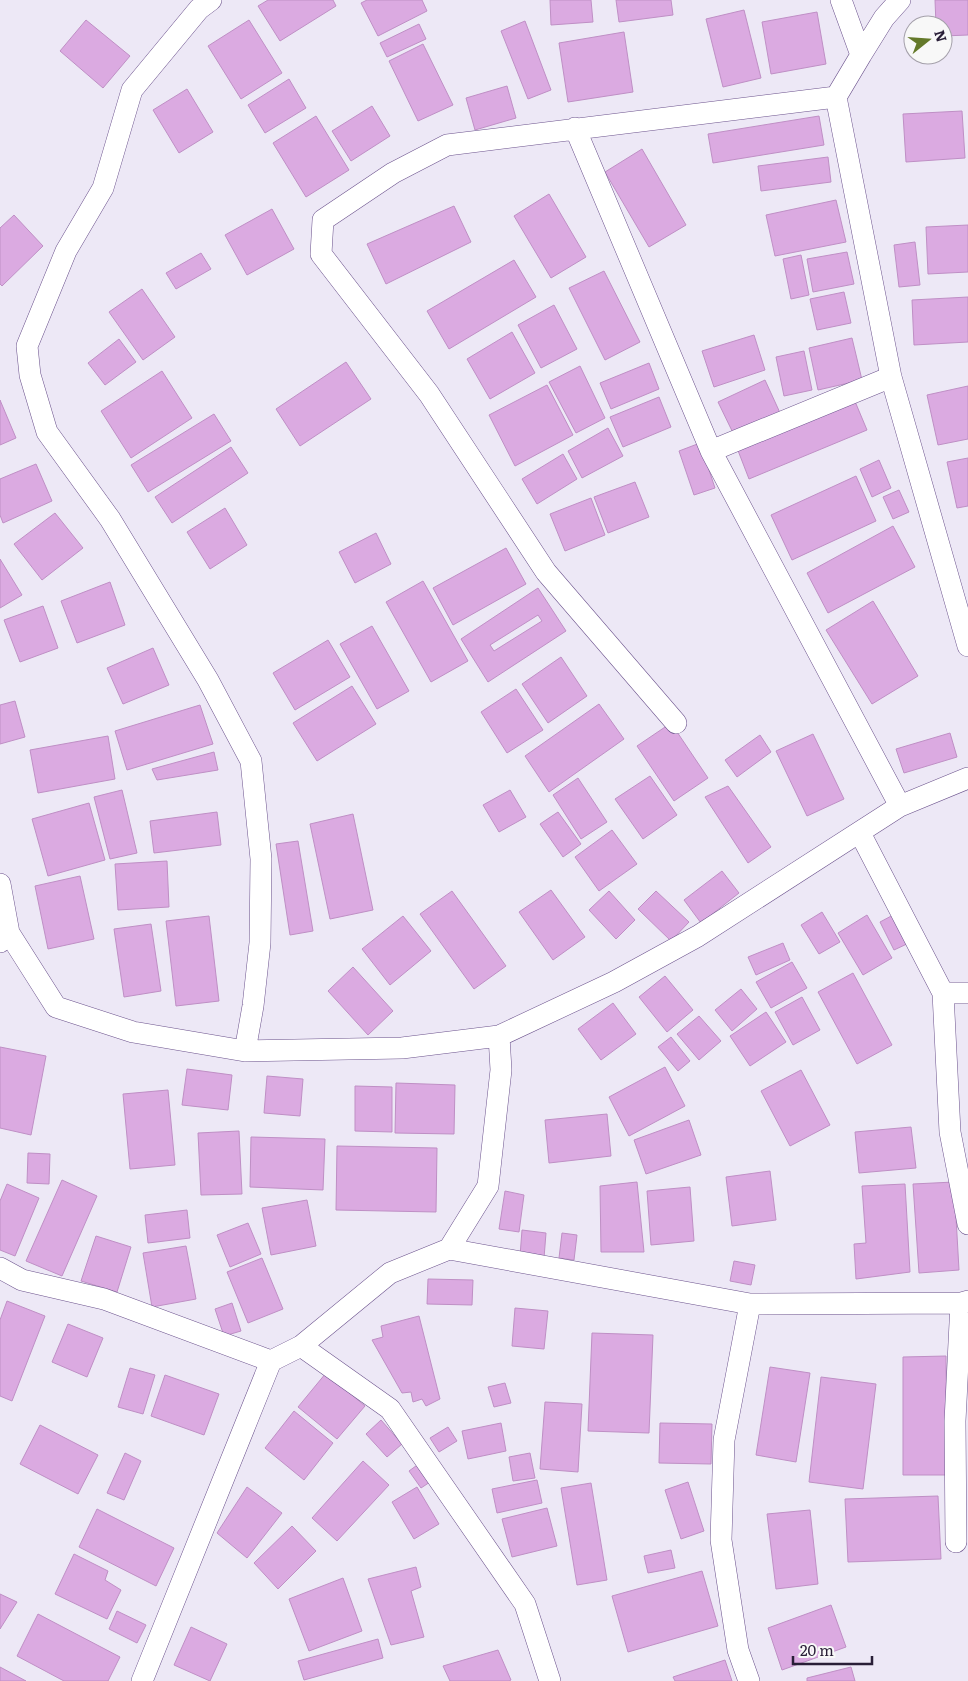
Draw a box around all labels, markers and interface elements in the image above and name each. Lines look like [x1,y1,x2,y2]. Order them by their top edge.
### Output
north arrow [903,15,953,65]
text: N [930,27,953,45]
scale bar [793,1634,872,1666]
text: 20 m [800,1638,834,1661]

